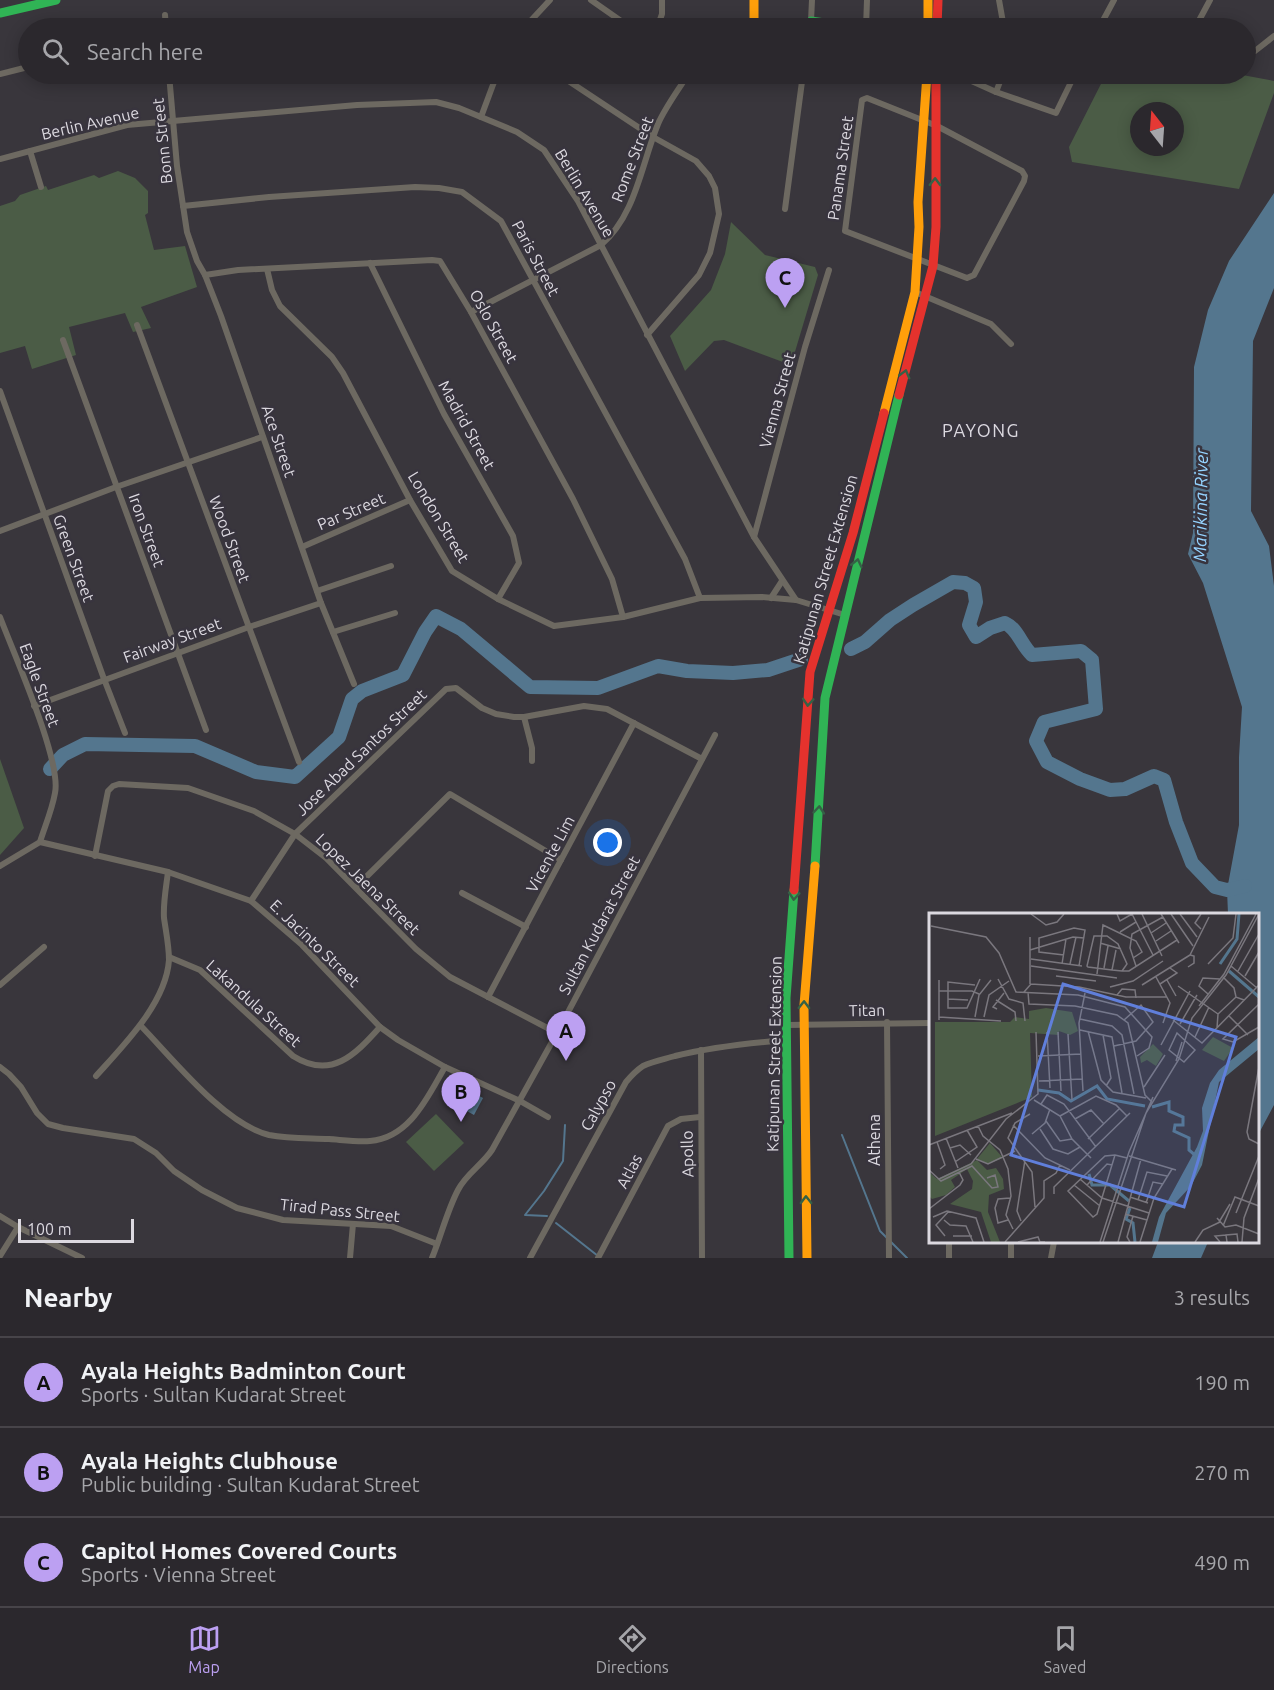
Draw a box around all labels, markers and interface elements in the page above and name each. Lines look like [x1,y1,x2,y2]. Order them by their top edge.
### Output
search box [18,18,1256,84]
icon: search [39,35,72,68]
text: Search here [87,39,203,64]
street label: Bonn Street [148,97,175,185]
north arrow [1130,102,1184,156]
street label: Berlin Avenue [39,103,141,143]
street label: Rome Street [607,113,657,204]
street label: Panama Street [824,114,856,221]
street label: Berlin Avenue [552,146,618,240]
one-way arrow [929,178,942,187]
street label: Paris Street [509,217,564,299]
pin: C [766,258,804,308]
street label: Oslo Street [466,286,522,367]
street label: Vienna Street [756,350,799,450]
one-way arrow [898,369,910,380]
street label: Madrid Street [435,377,499,473]
street label: Ace Street [258,403,300,480]
district label: PAYONG [942,420,1020,440]
water label: Marikina River [1189,447,1211,562]
street label: London Street [405,468,474,566]
street label: Katipunan Street Extension [789,472,861,666]
street label: Par Street [314,488,388,533]
street label: Iron Street [125,491,169,570]
street label: Wood Street [206,493,254,585]
street label: Green Street [50,512,98,605]
one-way arrow [850,558,863,568]
street label: Fairway Street [121,614,224,666]
street label: Eagle Street [17,641,64,730]
street label: Jose Abad Santos Street [292,684,430,819]
one-way arrow [802,697,815,706]
one-way arrow [812,806,825,815]
street label: Vicente Lim [522,812,578,896]
your location [593,828,622,857]
street label: Lopez Jaena Street [312,830,424,939]
street label: Sultan Kudarat Street [555,852,643,997]
one-way arrow [788,892,801,901]
street label: E. Jacinto Street [267,896,364,991]
inset map [929,913,1259,1243]
street label: Lakandula Street [203,956,306,1051]
street label: Katipunan Street Extension [763,956,785,1152]
one-way arrow [798,1000,810,1009]
street label: Titan [848,1001,886,1019]
pin: A [546,1012,586,1061]
pin: B [442,1072,480,1122]
street label: Calypso [577,1076,619,1134]
street label: Athena [865,1114,883,1166]
street label: Apollo [678,1130,696,1178]
street label: Atlas [613,1151,645,1191]
street label: Tirad Pass Street [279,1195,401,1225]
one-way arrow [800,1195,813,1204]
scale bar [18,1216,134,1244]
text: 100 m [27,1220,72,1238]
text: Nearby [24,1283,112,1312]
text: 3 results [1174,1286,1250,1309]
text: Ayala Heights Badminton Court [81,1358,406,1383]
text: A [36,1371,51,1394]
text: 190 m [1194,1371,1250,1394]
text: Sports · Sultan Kudarat Street [81,1383,346,1406]
text: Ayala Heights Clubhouse [81,1448,338,1473]
text: B [37,1461,50,1484]
text: 270 m [1194,1461,1250,1484]
text: Public building · Sultan Kudarat Street [81,1473,420,1496]
text: Capitol Homes Covered Courts [81,1538,397,1563]
text: C [37,1551,50,1574]
text: 490 m [1194,1551,1250,1574]
text: Sports · Vienna Street [81,1563,276,1586]
tab: Map [188,1622,221,1676]
tab: Directions [596,1622,669,1676]
tab: Saved [1044,1622,1086,1676]

